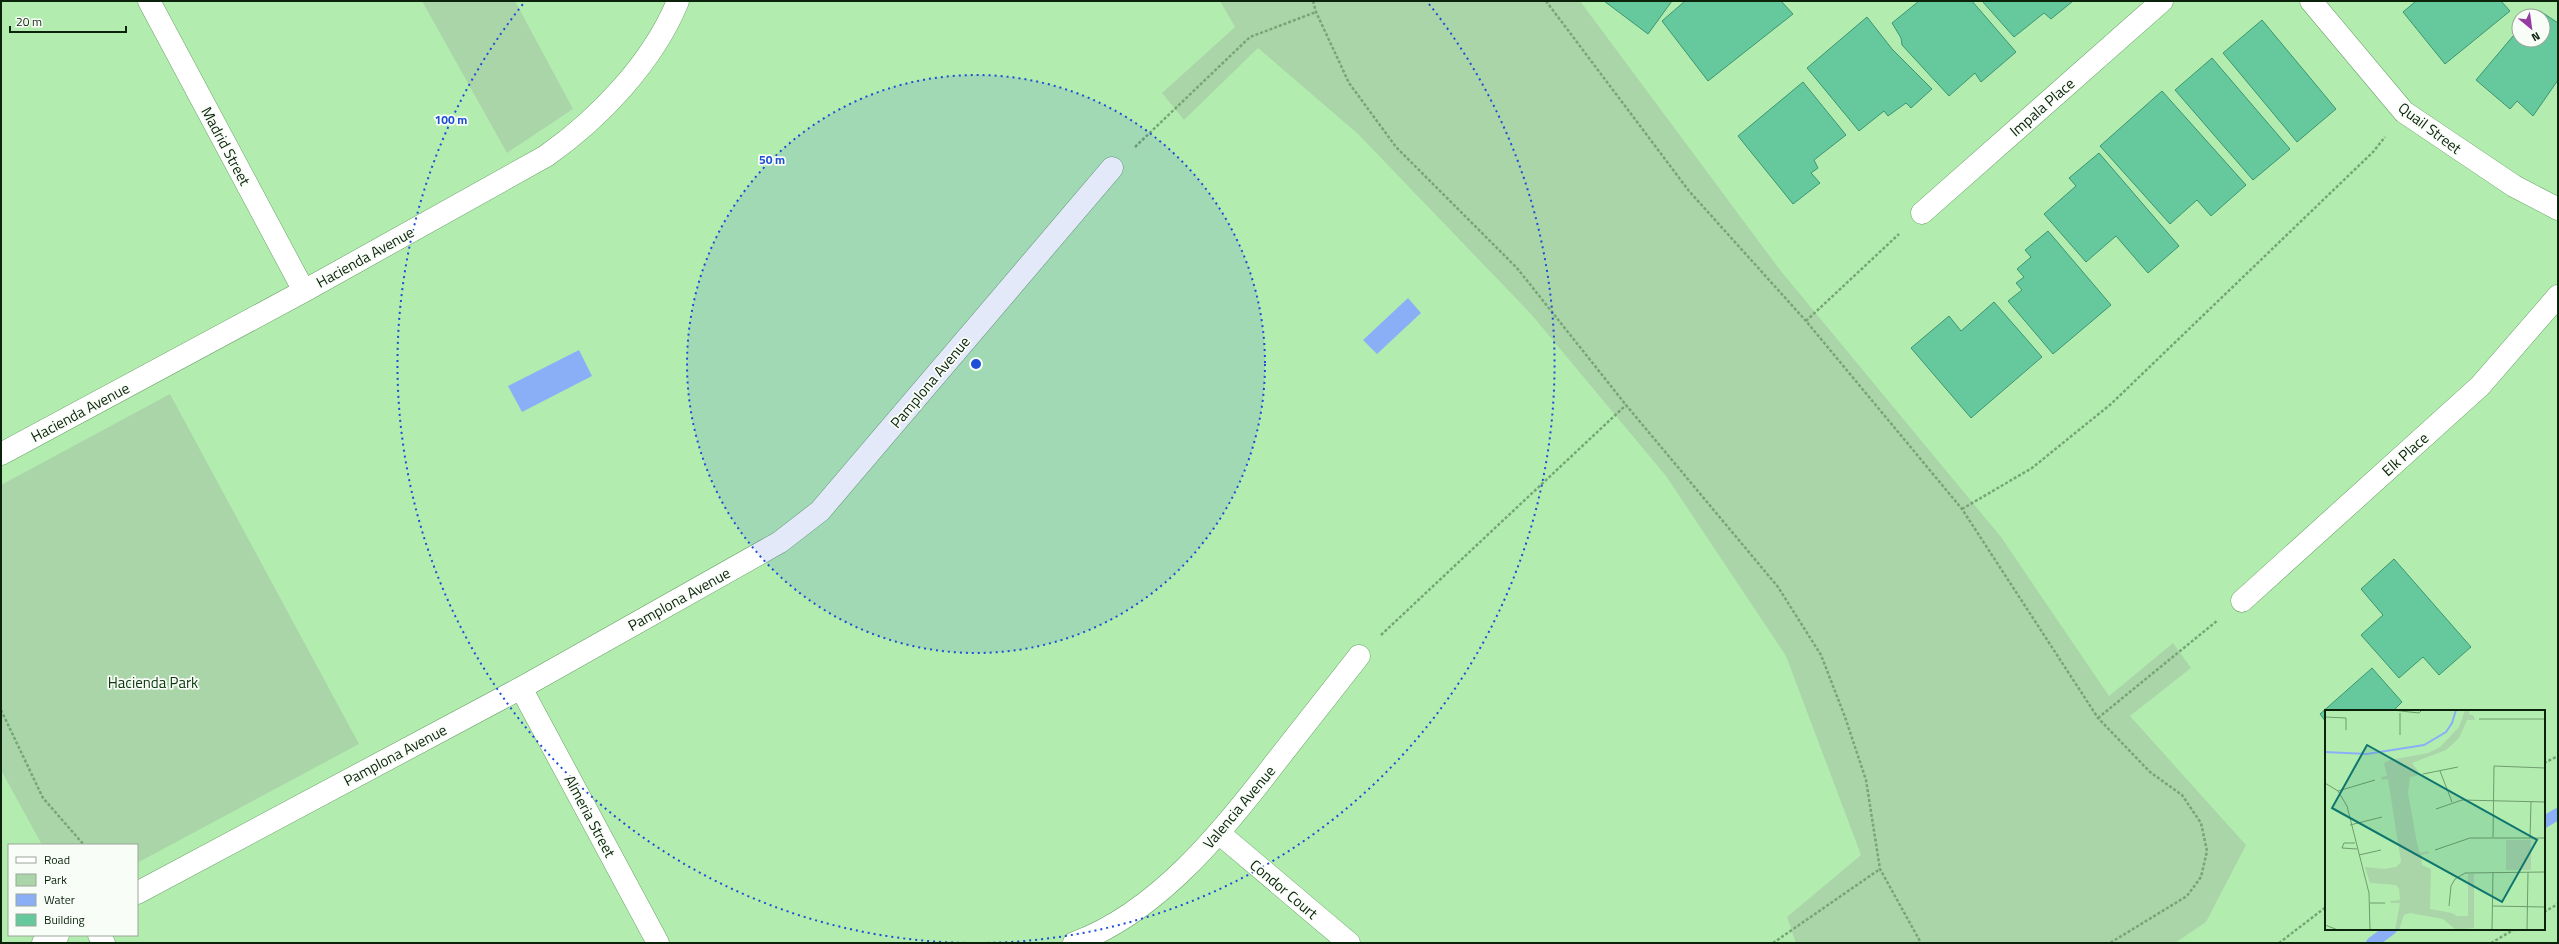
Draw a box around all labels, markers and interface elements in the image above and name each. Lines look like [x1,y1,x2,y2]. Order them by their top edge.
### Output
scale bar [10,8,126,34]
north arrow [2511,8,2551,48]
text: 20 m [16,12,42,31]
text: N [2529,28,2543,46]
street label: Impala Place [2004,72,2080,142]
street label: Quail Street [2393,97,2467,160]
street label: Madrid Street [196,102,257,190]
text: 100 m [435,110,467,129]
text: 50 m [759,150,785,169]
street label: Hacienda Avenue [312,221,418,293]
street label: Pamplona Avenue [885,331,975,433]
centre of rings [969,357,983,371]
street label: Hacienda Avenue [27,376,133,448]
street label: Elk Place [2376,427,2434,481]
street label: Pamplona Avenue [624,561,734,637]
park label: Hacienda Park [108,671,198,694]
inset map [2325,710,2545,930]
street label: Pamplona Avenue [339,718,451,792]
street label: Valencia Avenue [1197,760,1281,854]
street label: Almeria Street [559,771,622,862]
legend [8,844,138,936]
text: Road [44,850,70,869]
street label: Condor Court [1245,854,1324,925]
text: Park [44,870,67,889]
text: Water [44,890,75,909]
text: Building [44,910,85,929]

